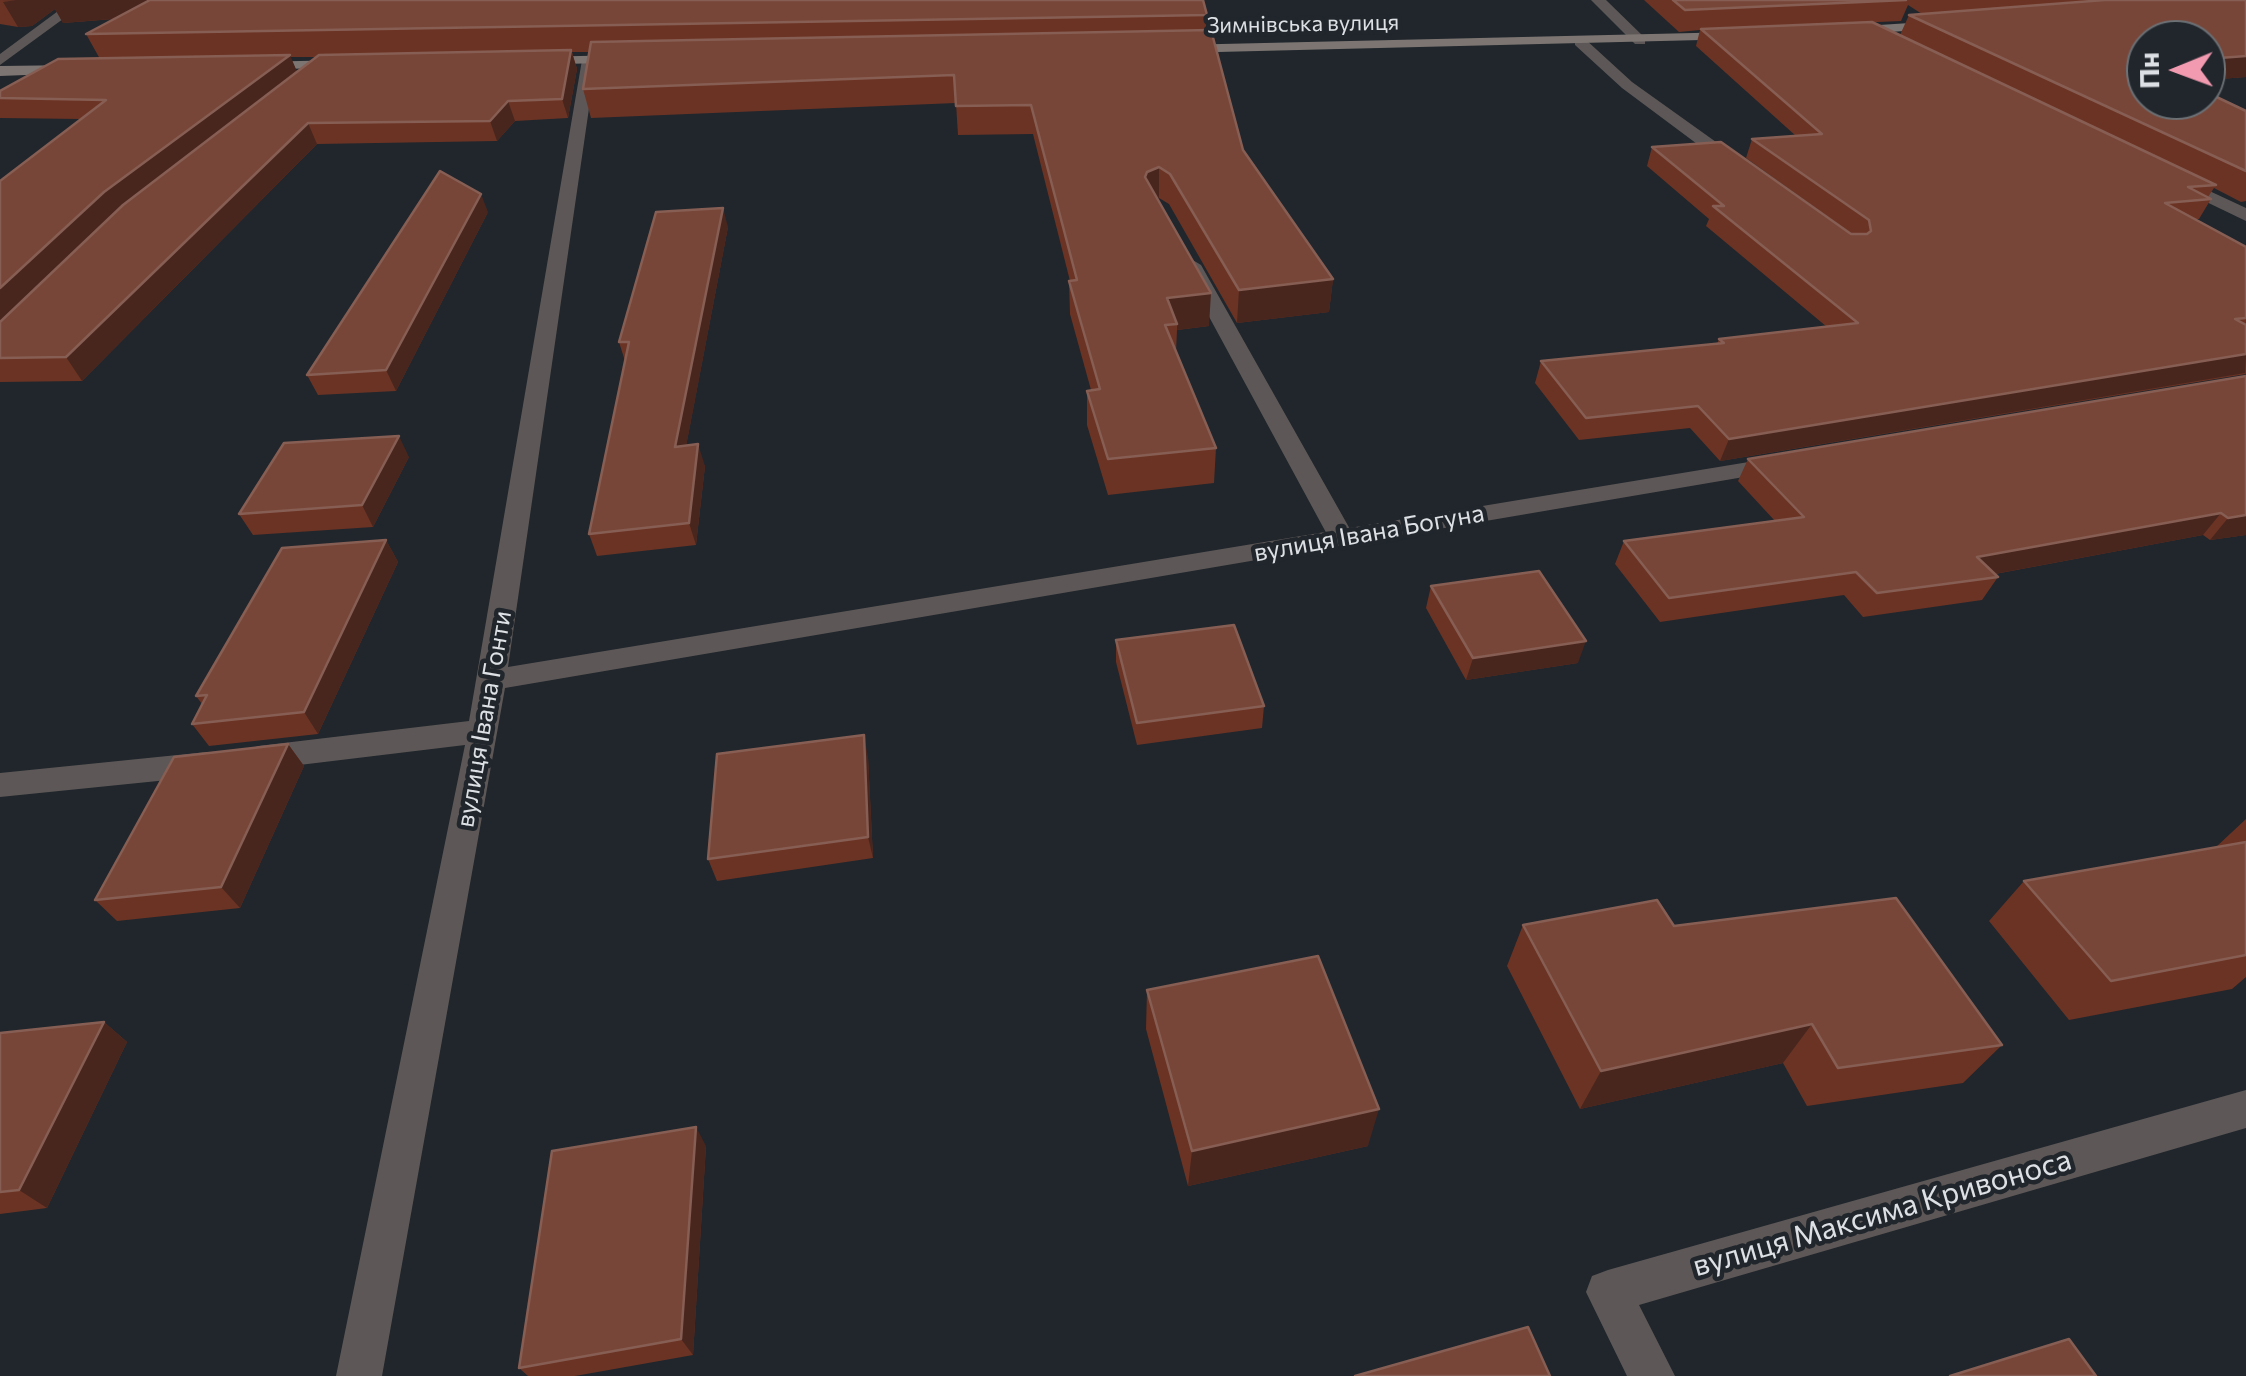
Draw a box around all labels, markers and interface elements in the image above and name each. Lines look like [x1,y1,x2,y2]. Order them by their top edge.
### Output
street label: Зимнівська вулиця [1207,9,1399,39]
north arrow [2126,20,2226,120]
text: Пн [2131,52,2165,89]
street label: вулиця Івана Богуна [1251,498,1487,568]
street label: вулиця Івана Гонти [450,608,518,830]
street label: вулиця Максима Кривоноса [1689,1142,2075,1284]

